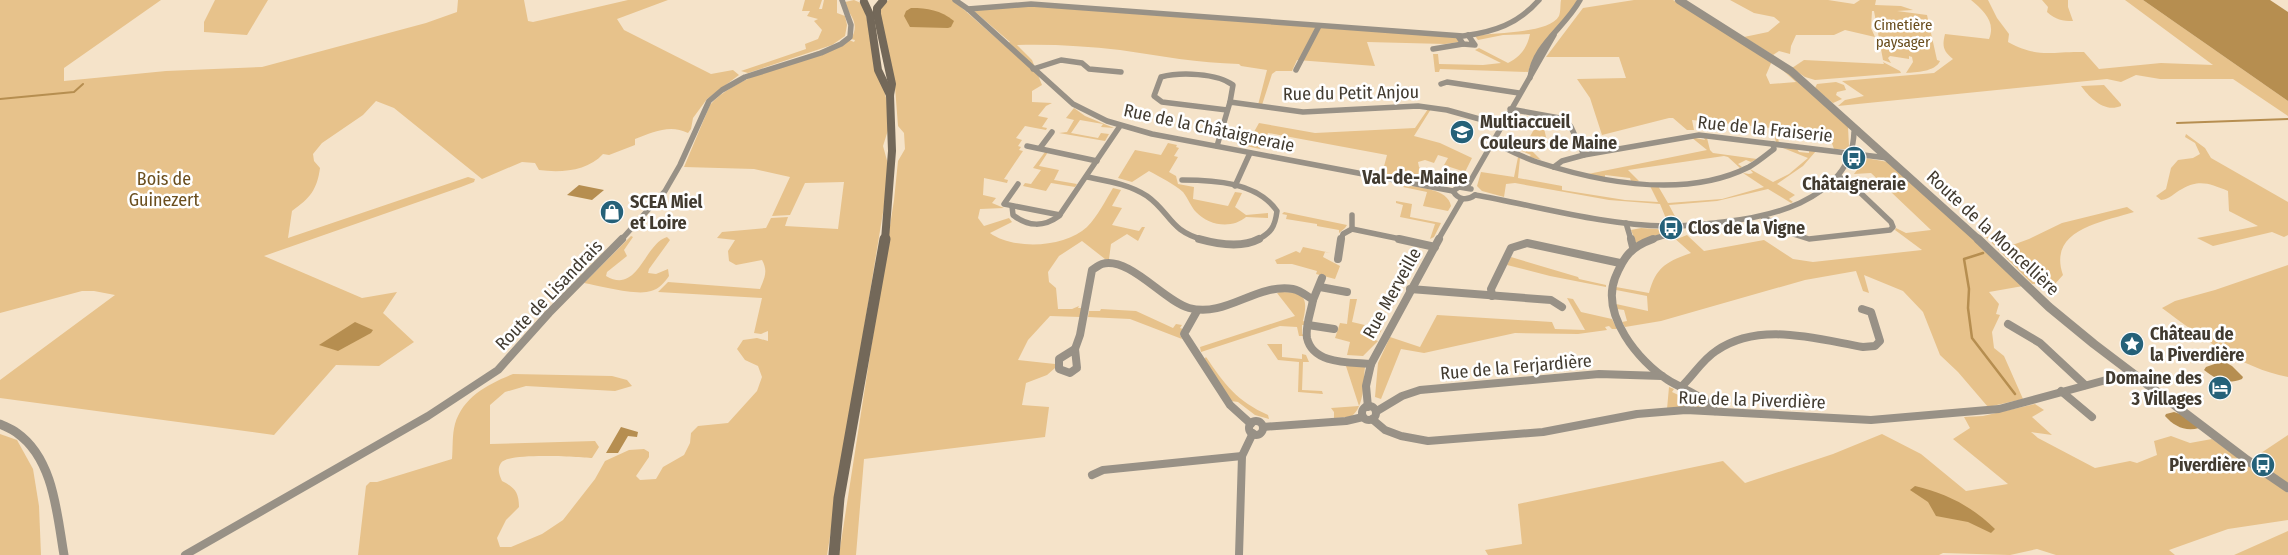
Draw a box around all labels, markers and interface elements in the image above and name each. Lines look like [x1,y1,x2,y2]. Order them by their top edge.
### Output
park label: Cimetière paysager [1874,16,1932,51]
street label: Rue du Petit Anjou [1283,81,1419,105]
street label: Rue de la Châtaigneraie [1122,99,1296,157]
place label: Multiaccueil Couleurs de Maine [1480,111,1617,154]
street label: Rue de la Fraiserie [1696,111,1834,147]
school or university icon: Multiaccueil Couleurs de Maine [1449,119,1475,145]
bus stop icon: Châtaigneraie [1841,145,1867,171]
district label: Val-de-Maine [1361,166,1468,189]
street label: Route de la Moncellière [1922,166,2064,300]
park label: Bois de Guinezert [129,168,199,211]
place label: Châtaigneraie [1802,173,1906,195]
place label: SCEA Miel et Loire [630,191,703,234]
shop icon: SCEA Miel et Loire [599,199,625,225]
bus stop icon: Clos de la Vigne [1658,215,1684,241]
place label: Clos de la Vigne [1688,217,1805,239]
street label: Route de Lisandrais [491,235,607,355]
street label: Rue Merveille [1358,244,1426,342]
place label: Château de la Piverdière [2150,323,2244,366]
place icon: Château de la Piverdière [2119,331,2145,357]
street label: Rue de la Ferjardière [1439,349,1593,385]
place label: Domaine des 3 Villages [2105,367,2202,410]
hotel icon: Domaine des 3 Villages [2207,375,2233,401]
street label: Rue de la Piverdière [1678,386,1826,414]
bus stop icon: Piverdière [2250,452,2276,478]
place label: Piverdière [2169,454,2246,476]

